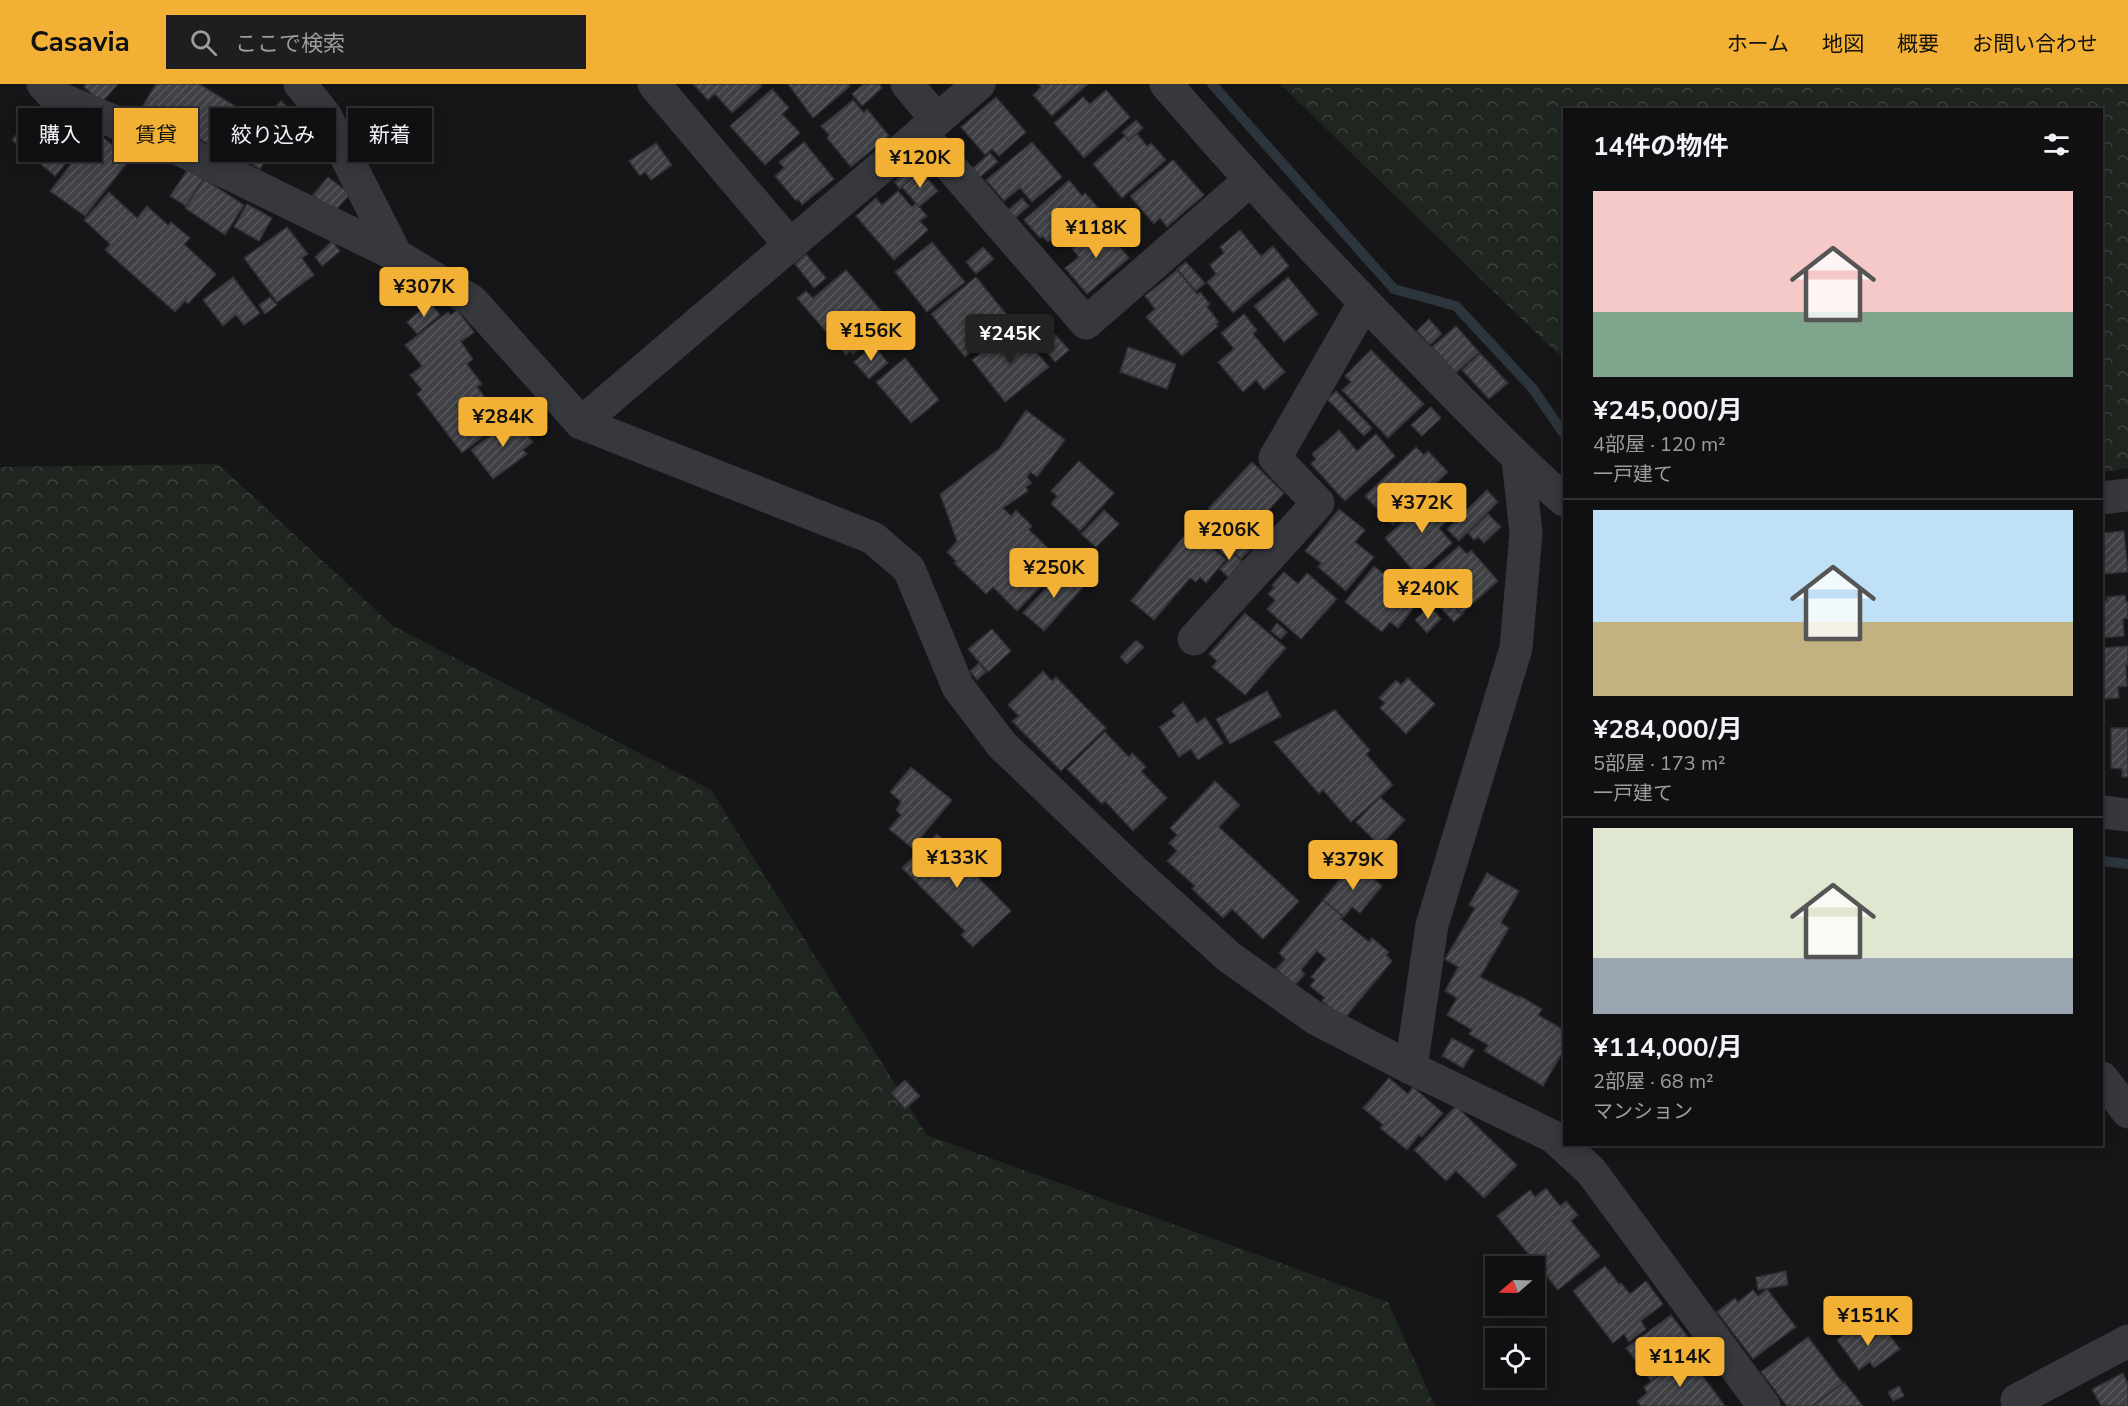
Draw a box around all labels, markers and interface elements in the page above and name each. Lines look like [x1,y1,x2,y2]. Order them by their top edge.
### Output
search box [166,15,586,69]
text: Casavia [30,23,130,61]
icon: search [187,26,220,59]
text: ここで検索 [235,29,345,59]
text: ホーム [1727,30,1789,58]
text: 地図 [1822,30,1864,58]
text: 概要 [1897,30,1939,58]
text: お問い合わせ [1972,30,2098,58]
chip: 購入 [18,108,102,162]
chip: 賃貸 [114,108,198,162]
chip: 絞り込み [210,108,336,162]
chip: 新着 [348,108,432,162]
icon: filters [2040,128,2073,161]
text: 14件の物件 [1593,129,1728,164]
pin: ¥120K [878,138,962,189]
text: ¥120K [889,144,951,171]
pin: ¥118K [1054,208,1138,259]
text: ¥118K [1065,214,1127,241]
icon: home [1779,230,1887,338]
pin: ¥307K [382,267,466,318]
text: ¥307K [393,273,455,300]
pin: ¥156K [829,311,913,362]
pin: ¥245K [968,314,1052,365]
text: ¥156K [840,317,902,344]
text: ¥245K [979,320,1041,347]
text: ¥245,000/月 [1593,393,1743,428]
pin: ¥284K [461,397,545,448]
text: ¥284K [472,403,534,430]
text: 4部屋 · 120 m² [1593,431,1726,458]
text: 一戸建て [1593,461,1673,488]
pin: ¥372K [1380,483,1464,534]
text: ¥372K [1391,489,1453,516]
pin: ¥206K [1187,510,1271,561]
text: ¥206K [1198,516,1260,543]
pin: ¥250K [1012,548,1096,599]
icon: home [1779,549,1887,657]
text: ¥250K [1023,554,1085,581]
pin: ¥240K [1386,569,1470,620]
text: ¥240K [1397,575,1459,602]
text: ¥284,000/月 [1593,712,1743,747]
text: 5部屋 · 173 m² [1593,750,1726,777]
text: 一戸建て [1593,780,1673,807]
pin: ¥133K [915,838,999,889]
pin: ¥379K [1311,840,1395,891]
text: ¥133K [926,844,988,871]
text: ¥379K [1322,846,1384,873]
icon: home [1779,867,1887,975]
text: ¥114,000/月 [1593,1030,1743,1065]
text: 2部屋 · 68 m² [1593,1068,1714,1095]
text: マンション [1593,1098,1693,1125]
north arrow [1485,1256,1545,1316]
map controls [1485,1256,1545,1388]
pin: ¥151K [1826,1296,1910,1347]
text: ¥151K [1837,1302,1899,1329]
button: locate [1485,1328,1545,1388]
pin: ¥114K [1638,1337,1722,1388]
text: ¥114K [1649,1343,1711,1370]

